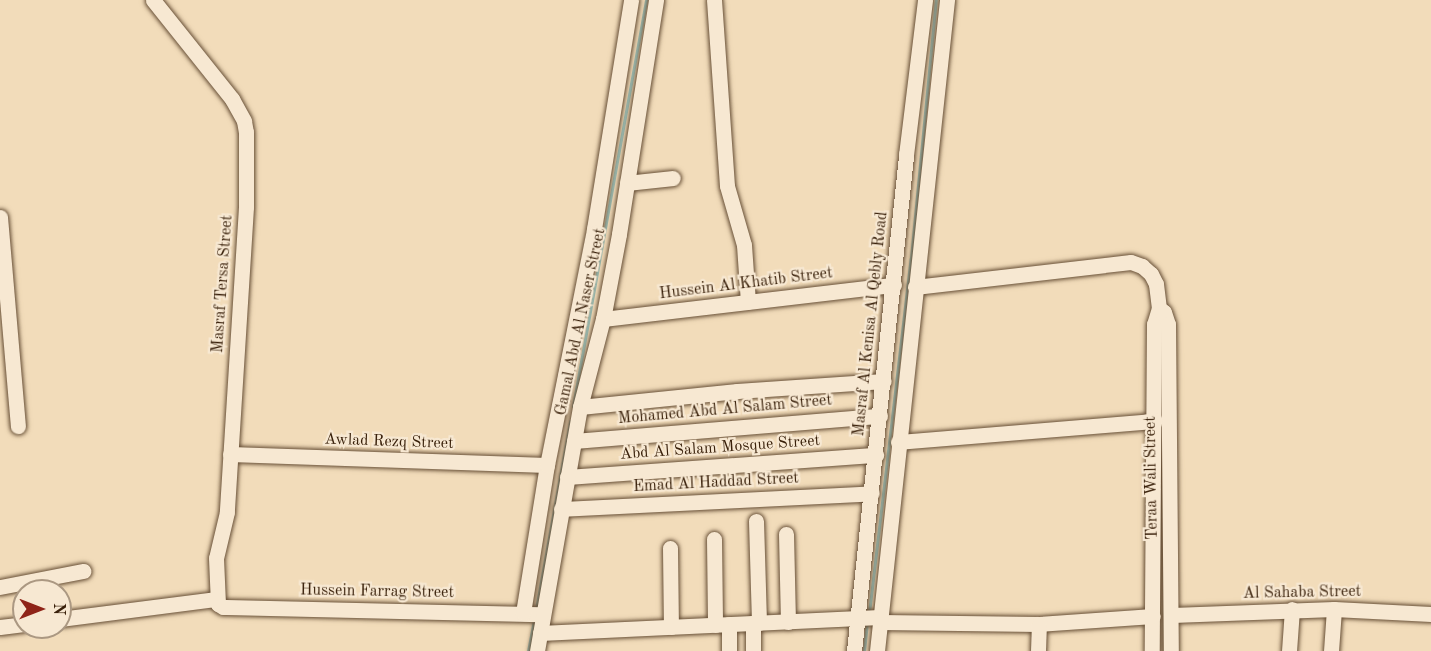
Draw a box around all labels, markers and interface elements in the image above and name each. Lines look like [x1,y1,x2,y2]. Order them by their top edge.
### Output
street label: Masraf Al Kenisa Al Qebly Road [850,211,892,437]
street label: Masraf Tersa Street [209,214,237,354]
street label: Gamal Abd Al Naser Street [552,227,610,417]
street label: Hussein Al Khatib Street [658,264,834,304]
street label: Mohamed Abd Al Salam Street [617,391,833,429]
street label: Teraa Wali Street [1141,416,1163,540]
street label: Awlad Rezq Street [324,430,454,454]
street label: Abd Al Salam Mosque Street [619,431,821,465]
street label: Emad Al Haddad Street [633,469,799,497]
north arrow [12,579,72,639]
street label: Hussein Farrag Street [300,581,454,603]
street label: Al Sahaba Street [1243,582,1361,604]
text: N [50,603,66,615]

